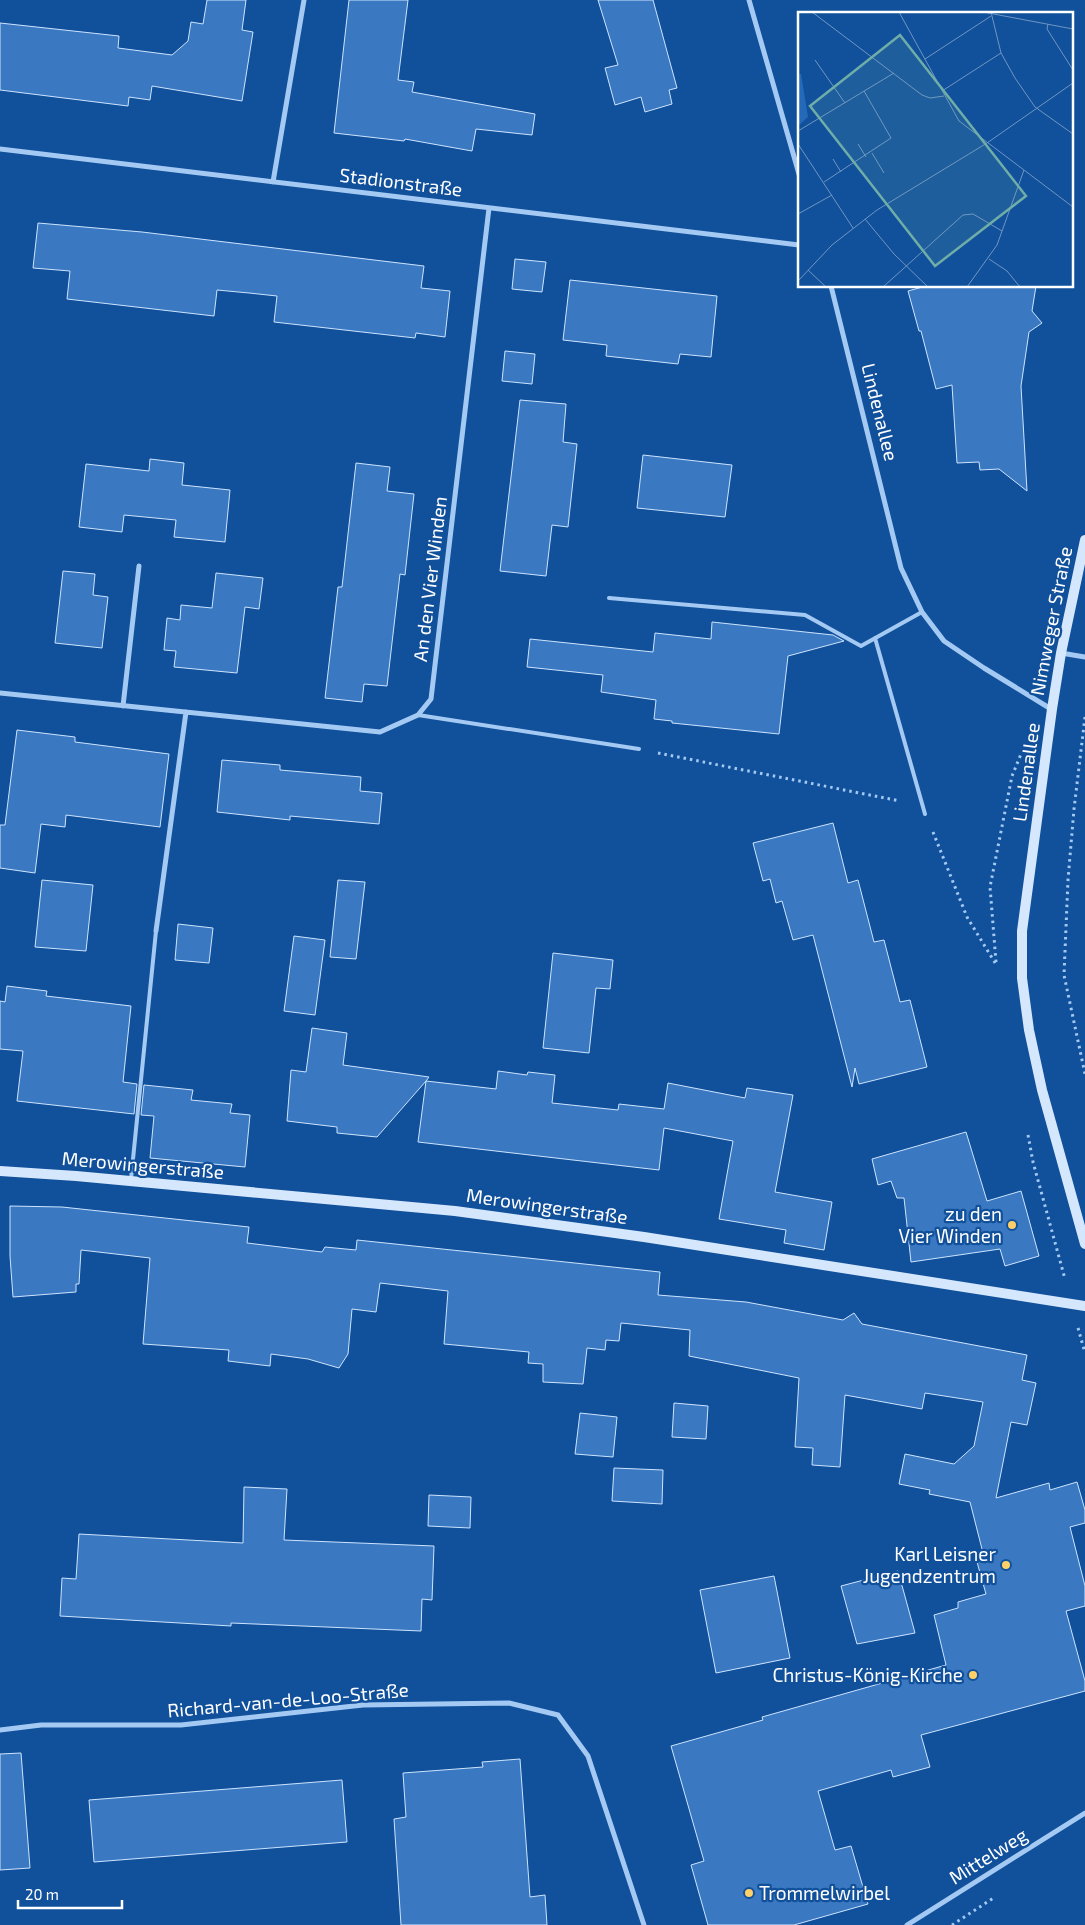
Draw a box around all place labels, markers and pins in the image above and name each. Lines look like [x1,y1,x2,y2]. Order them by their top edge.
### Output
place label: zu den Vier Winden [898,1202,1002,1247]
marker: zu den Vier Winden [1006,1219,1018,1231]
place label: Karl Leisner Jugendzentrum [863,1542,996,1587]
marker: Karl Leisner Jugendzentrum [1000,1559,1012,1571]
place label: Christus-König-Kirche [772,1663,963,1686]
marker: Christus-König-Kirche [967,1669,979,1681]
place label: Trommelwirbel [759,1881,890,1904]
marker: Trommelwirbel [743,1887,755,1899]

